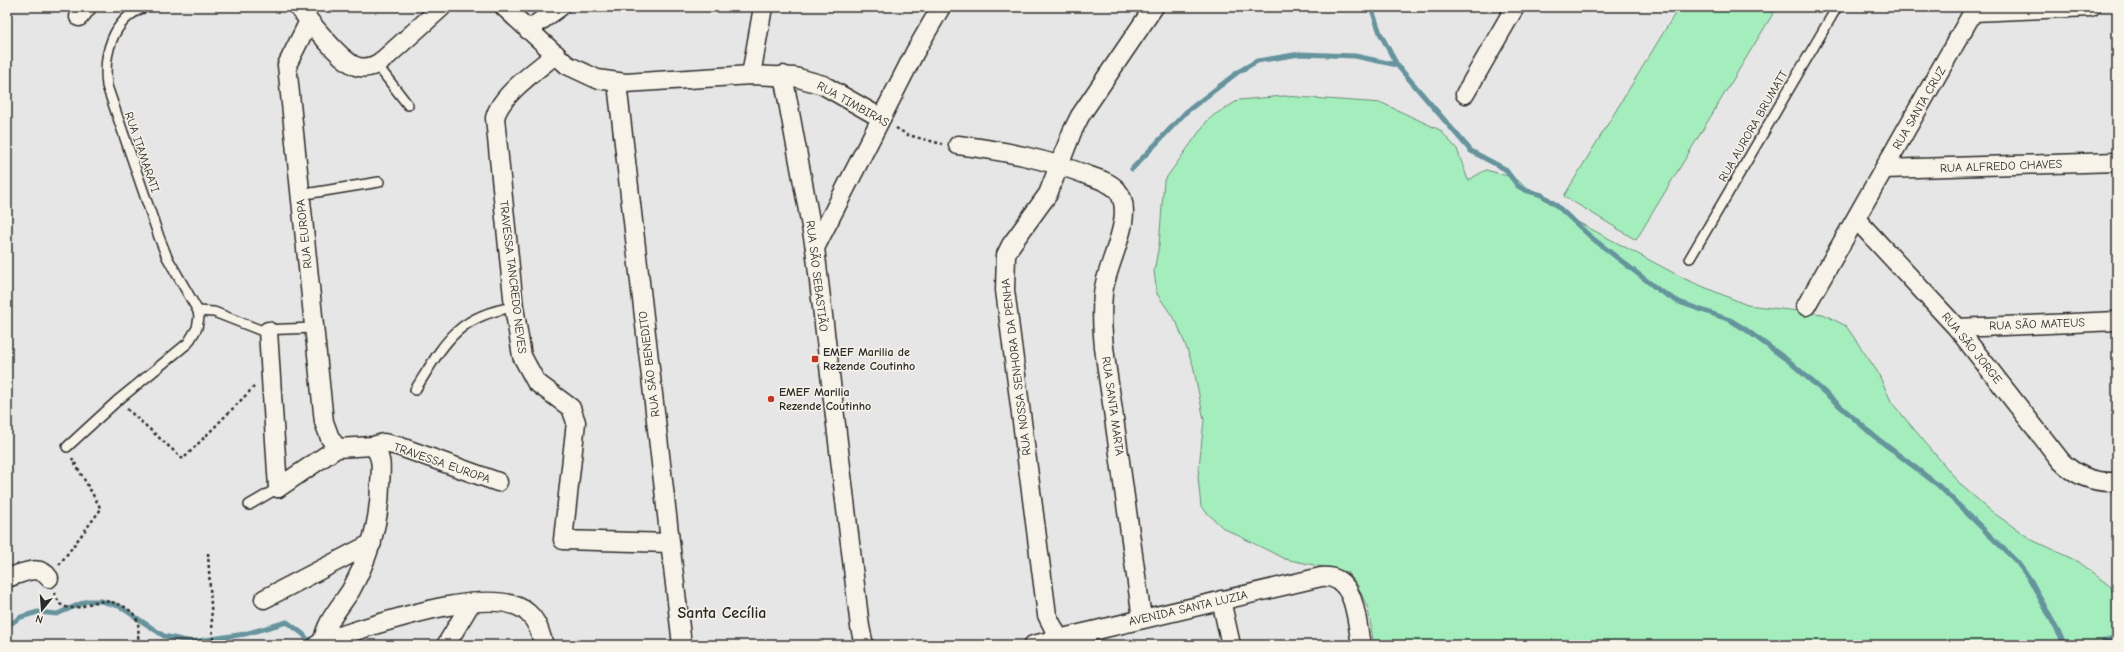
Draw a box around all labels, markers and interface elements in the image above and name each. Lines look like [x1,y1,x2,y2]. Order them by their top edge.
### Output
street label: RUA SANTA CRUZ [1890,64,1949,152]
street label: RUA AURORA BRUMATT [1715,67,1791,184]
street label: RUA TIMBIRAS [815,78,892,130]
street label: RUA ITAMARATI [122,110,162,194]
street label: RUA ALFREDO CHAVES [1939,157,2063,175]
street label: RUA EUROPA [293,199,315,269]
street label: TRAVESSA TANCREDO NEVES [497,200,529,355]
street label: RUA SÃO SEBASTIÃO [803,220,831,333]
street label: RUA NOSSA SENHORA DA PENHA [998,278,1034,456]
street label: RUA SÃO BENEDITO [636,310,662,418]
street label: RUA SÃO JORGE [1939,310,2005,386]
street label: RUA SÃO MATEUS [1989,315,2086,333]
place label: EMEF Marilia de Rezende Coutinho [823,345,915,373]
marker: EMEF Marilia de Rezende Coutinho [810,354,820,364]
street label: RUA SANTA MARTA [1099,355,1127,457]
place label: EMEF Marilia Rezende Coutinho [779,385,871,413]
marker: EMEF Marilia Rezende Coutinho [766,394,776,404]
street label: TRAVESSA EUROPA [392,440,492,486]
street label: AVENIDA SANTA LUZIA [1127,588,1249,628]
north arrow [22,590,62,630]
district label: Santa Cecília [678,604,766,622]
text: N [34,612,45,626]

